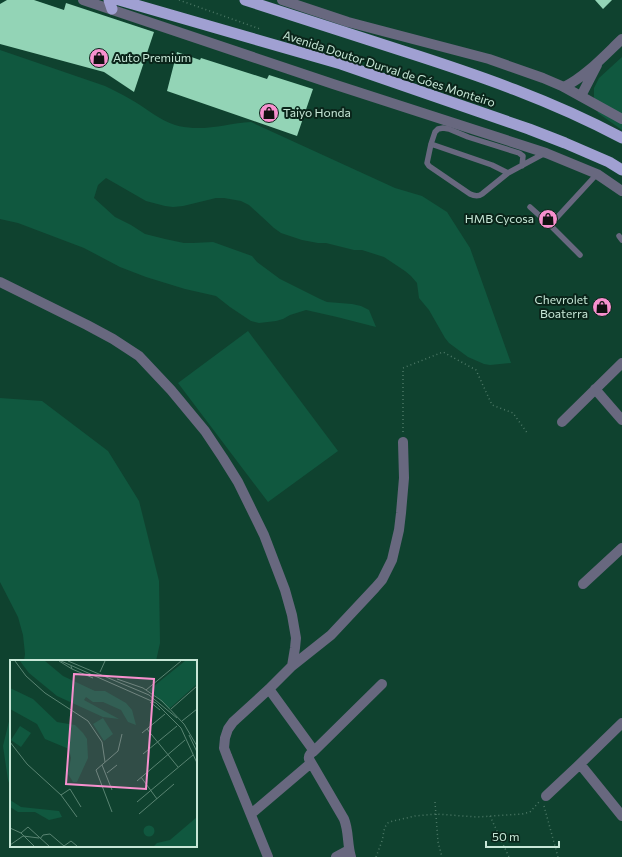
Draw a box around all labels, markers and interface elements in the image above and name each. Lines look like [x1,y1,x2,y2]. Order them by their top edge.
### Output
street label: Avenida Doutor Durval de Góes Monteiro [281,27,497,109]
shop icon: Auto Premium [88,47,110,69]
place label: Auto Premium [113,50,191,64]
shop icon: Taiyo Honda [258,102,280,124]
place label: Taiyo Honda [283,105,351,119]
shop icon: HMB Cycosa [537,208,559,230]
place label: HMB Cycosa [465,211,534,225]
place label: Chevrolet Boaterra [535,292,588,320]
shop icon: Chevrolet Boaterra [591,296,613,318]
inset map [10,660,197,847]
scale bar [486,823,559,849]
text: 50 m [492,829,520,843]

